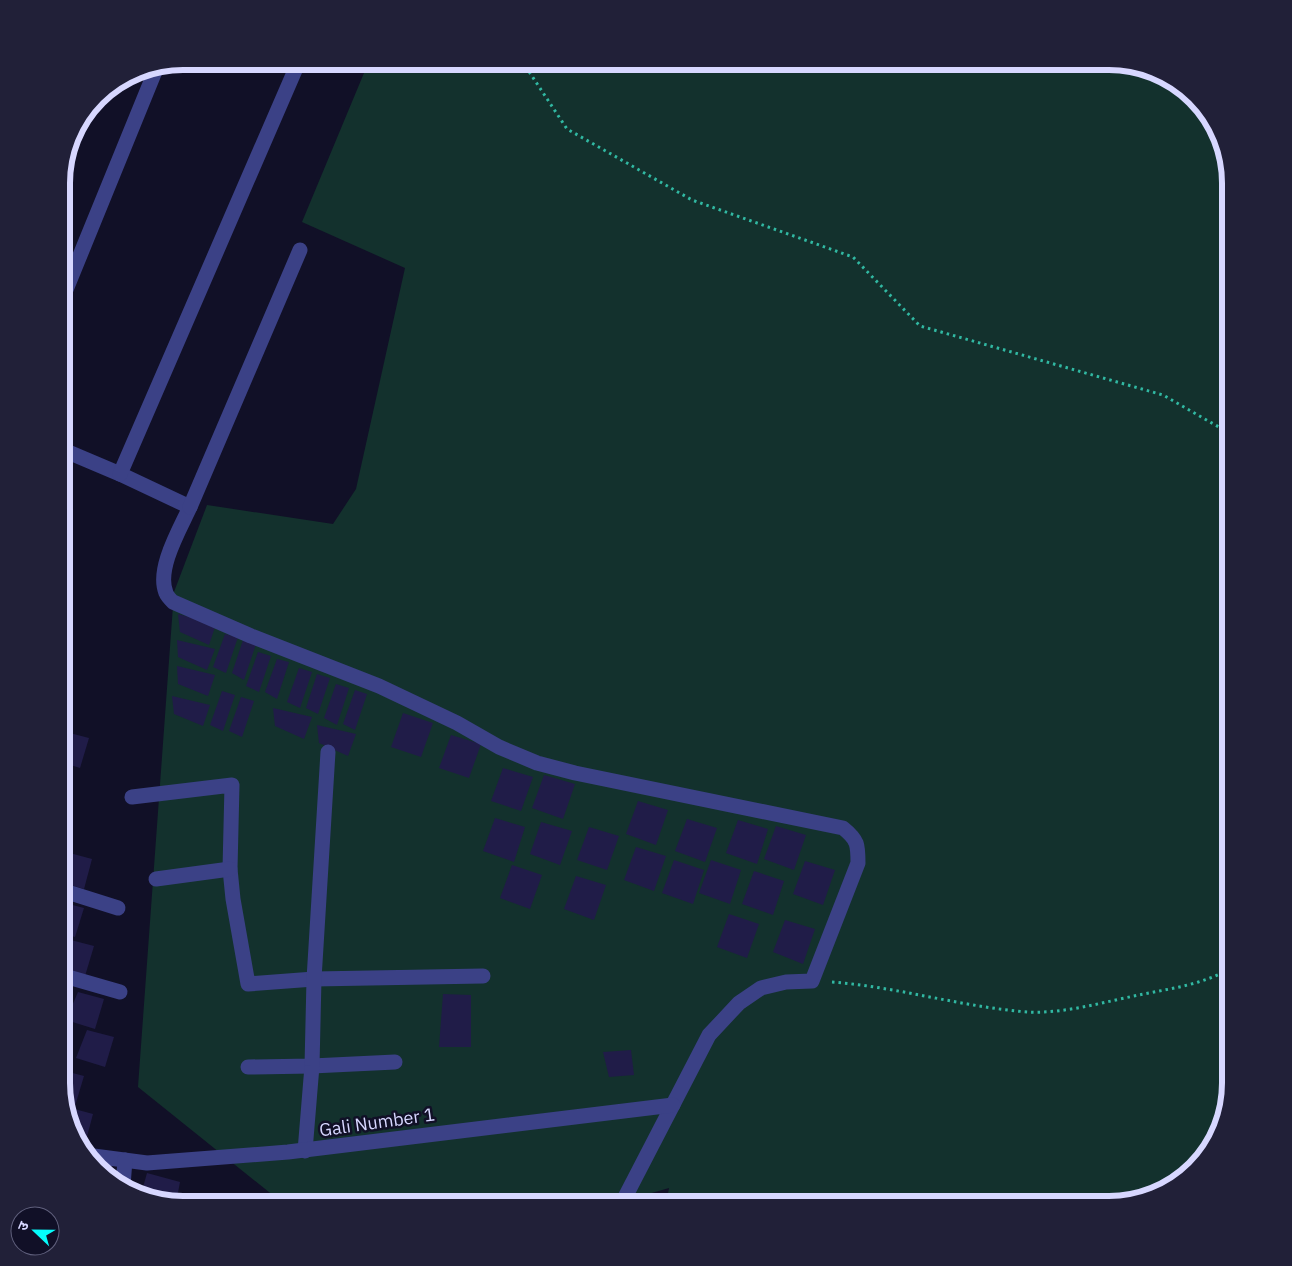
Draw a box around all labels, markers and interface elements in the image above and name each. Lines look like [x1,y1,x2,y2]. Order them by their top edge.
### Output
street label: Gali Number 1 [318,1103,436,1141]
north arrow [10,1206,60,1256]
text: उ [13,1218,33,1233]

